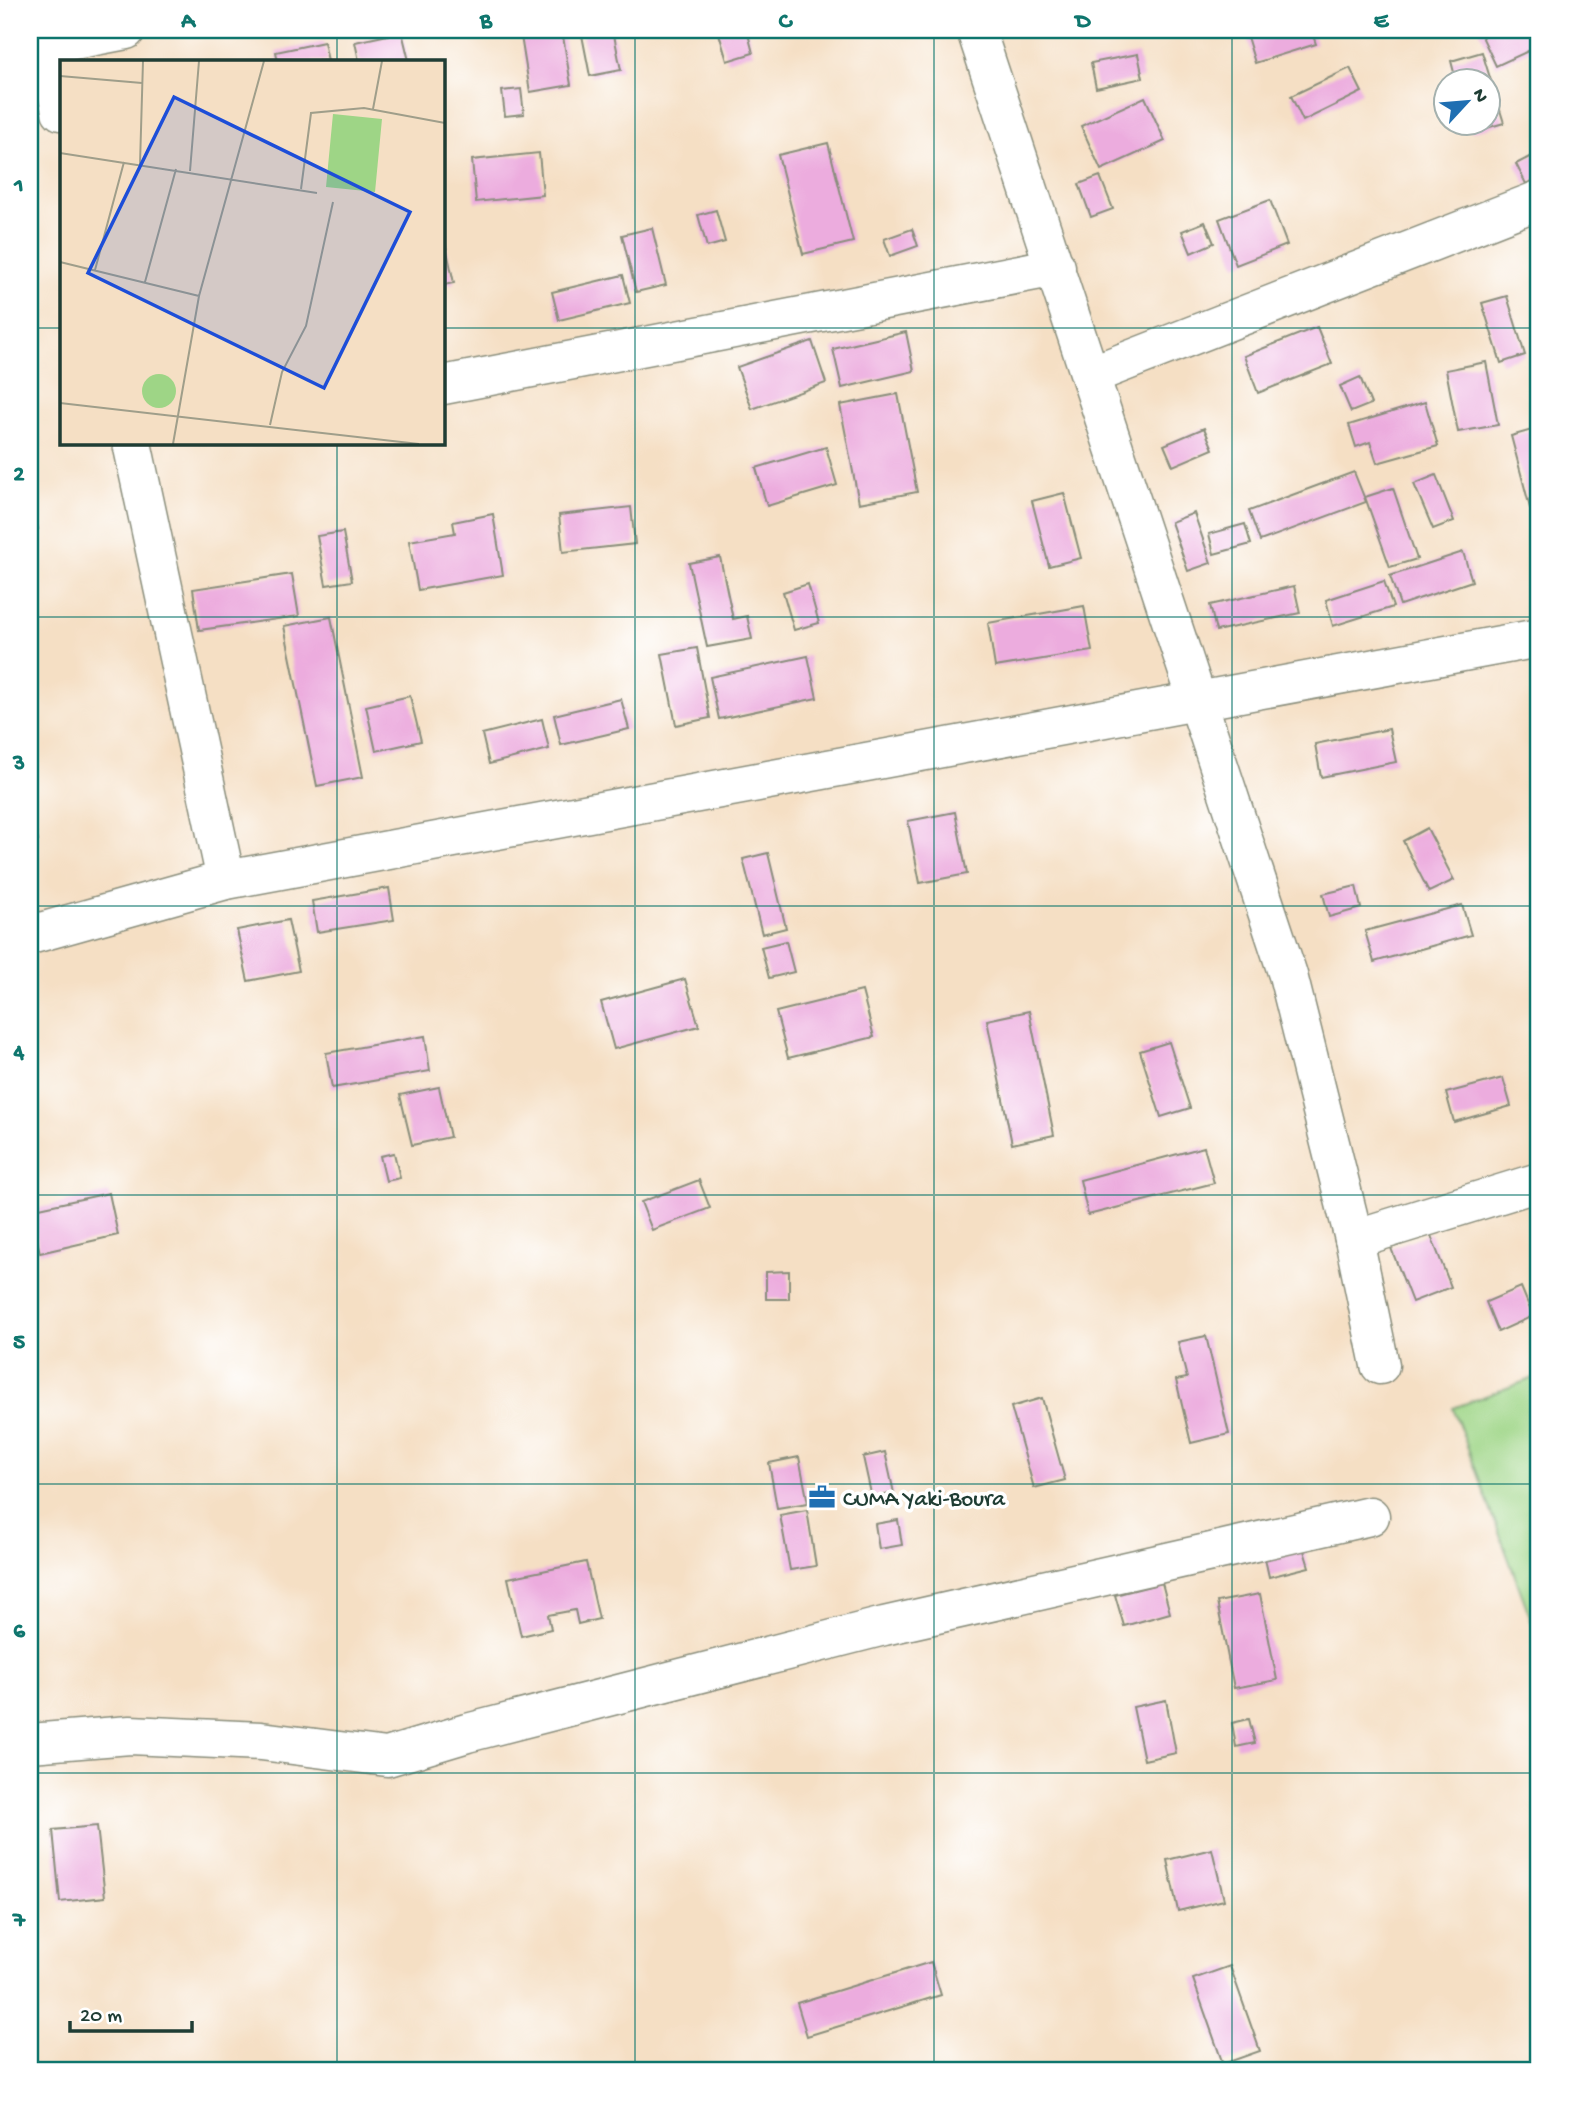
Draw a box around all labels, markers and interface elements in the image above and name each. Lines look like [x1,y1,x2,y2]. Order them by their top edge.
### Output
text: A [180,9,196,36]
text: B [479,9,493,36]
text: C [779,9,794,36]
text: D [1074,9,1092,36]
text: E [1374,9,1390,36]
inset map [60,60,444,444]
north arrow [1432,66,1502,136]
text: N [1466,85,1492,107]
text: 1 [13,173,24,200]
text: 2 [13,462,25,489]
text: 3 [12,751,25,778]
text: 4 [13,1040,25,1067]
text: 5 [13,1330,25,1357]
office icon: CUMA Yaki-Boura [807,1482,837,1512]
place label: CUMA Yaki-Boura [843,1487,1006,1514]
text: 6 [13,1619,26,1646]
text: 7 [12,1908,26,1935]
scale bar [70,1989,192,2033]
text: 20 m [80,2005,122,2030]

